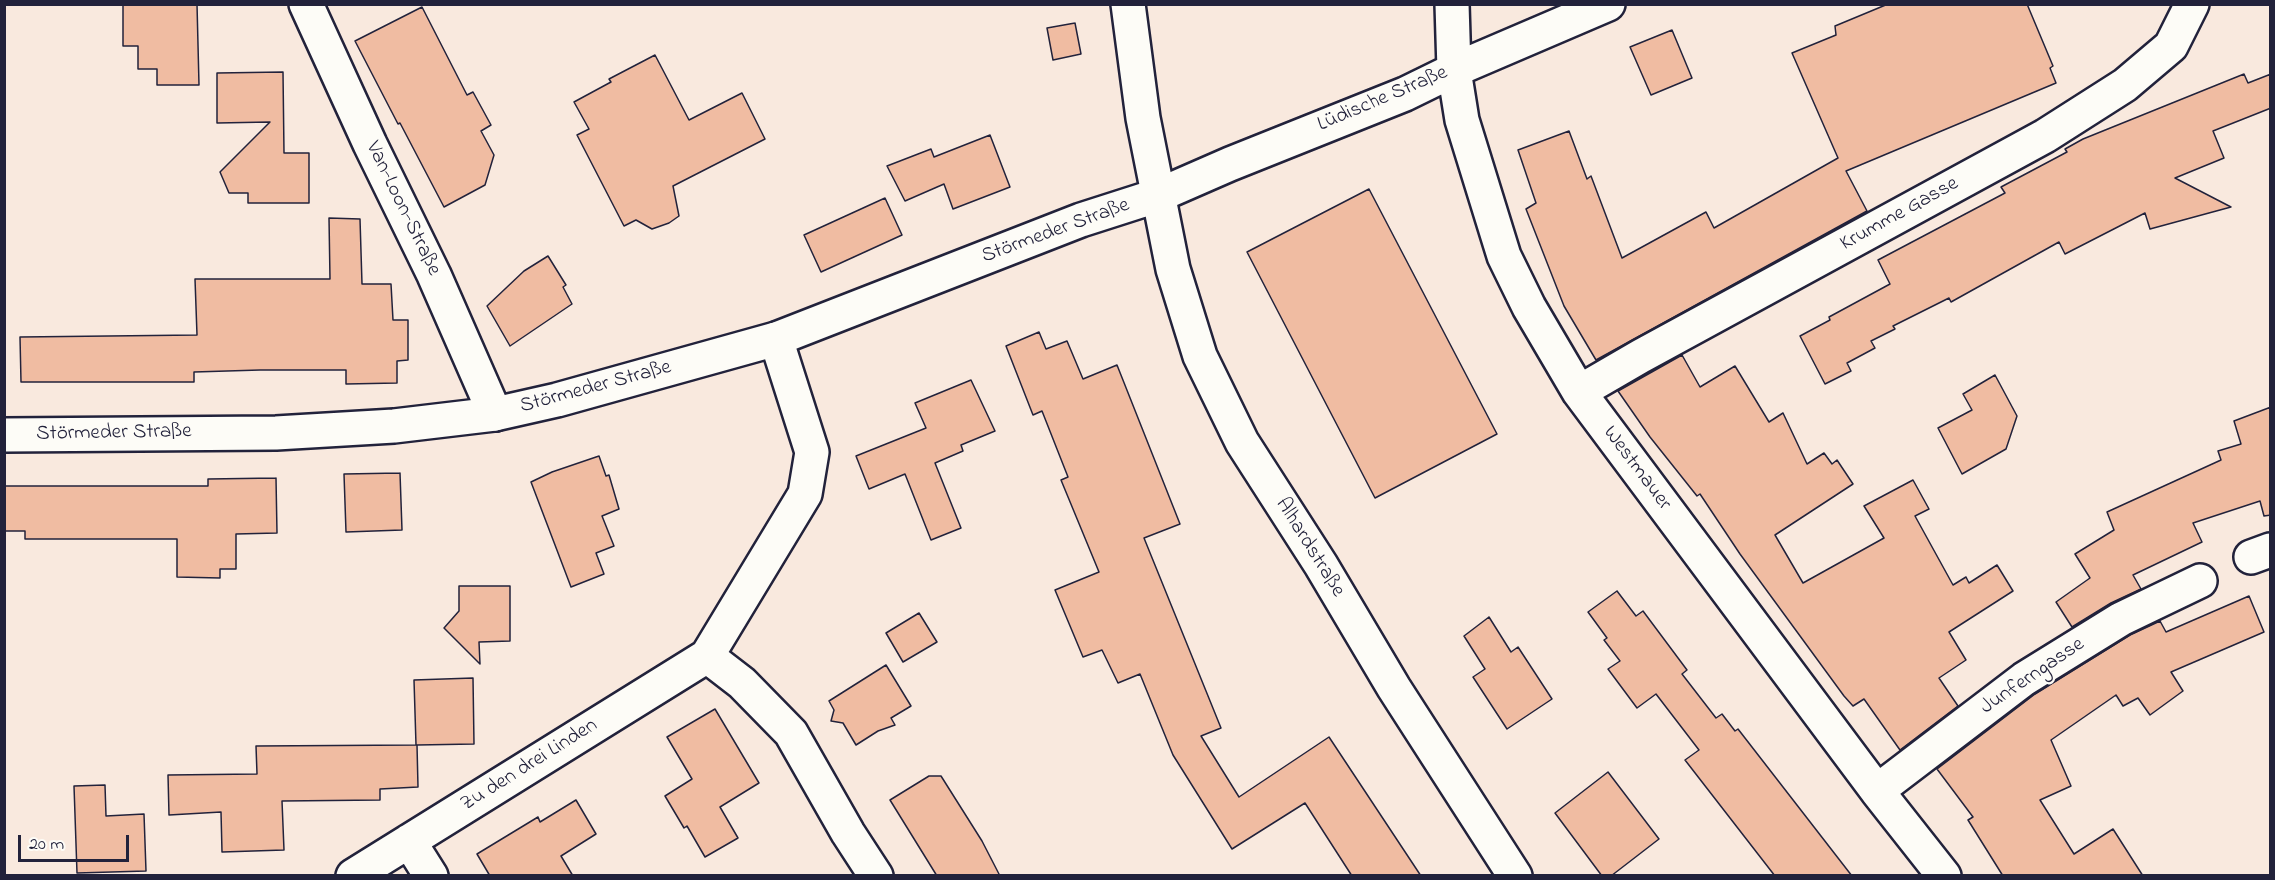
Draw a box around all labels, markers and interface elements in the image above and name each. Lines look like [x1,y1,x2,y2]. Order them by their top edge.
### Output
street label: Lüdische Straße [1314,61,1452,139]
street label: Van-Loon-Straße [359,138,445,280]
street label: Krumme Gasse [1837,172,1963,258]
street label: Störmeder Straße [979,194,1133,270]
street label: Störmeder Straße [518,356,674,420]
street label: Störmeder Straße [36,420,192,448]
street label: Westmauer [1596,422,1676,516]
street label: Alhardstraße [1269,494,1349,602]
street label: Junferngasse [1976,633,2090,721]
street label: Zu den drei Linden [457,714,603,818]
scale bar [21,823,132,861]
text: 20 m [29,832,64,858]

